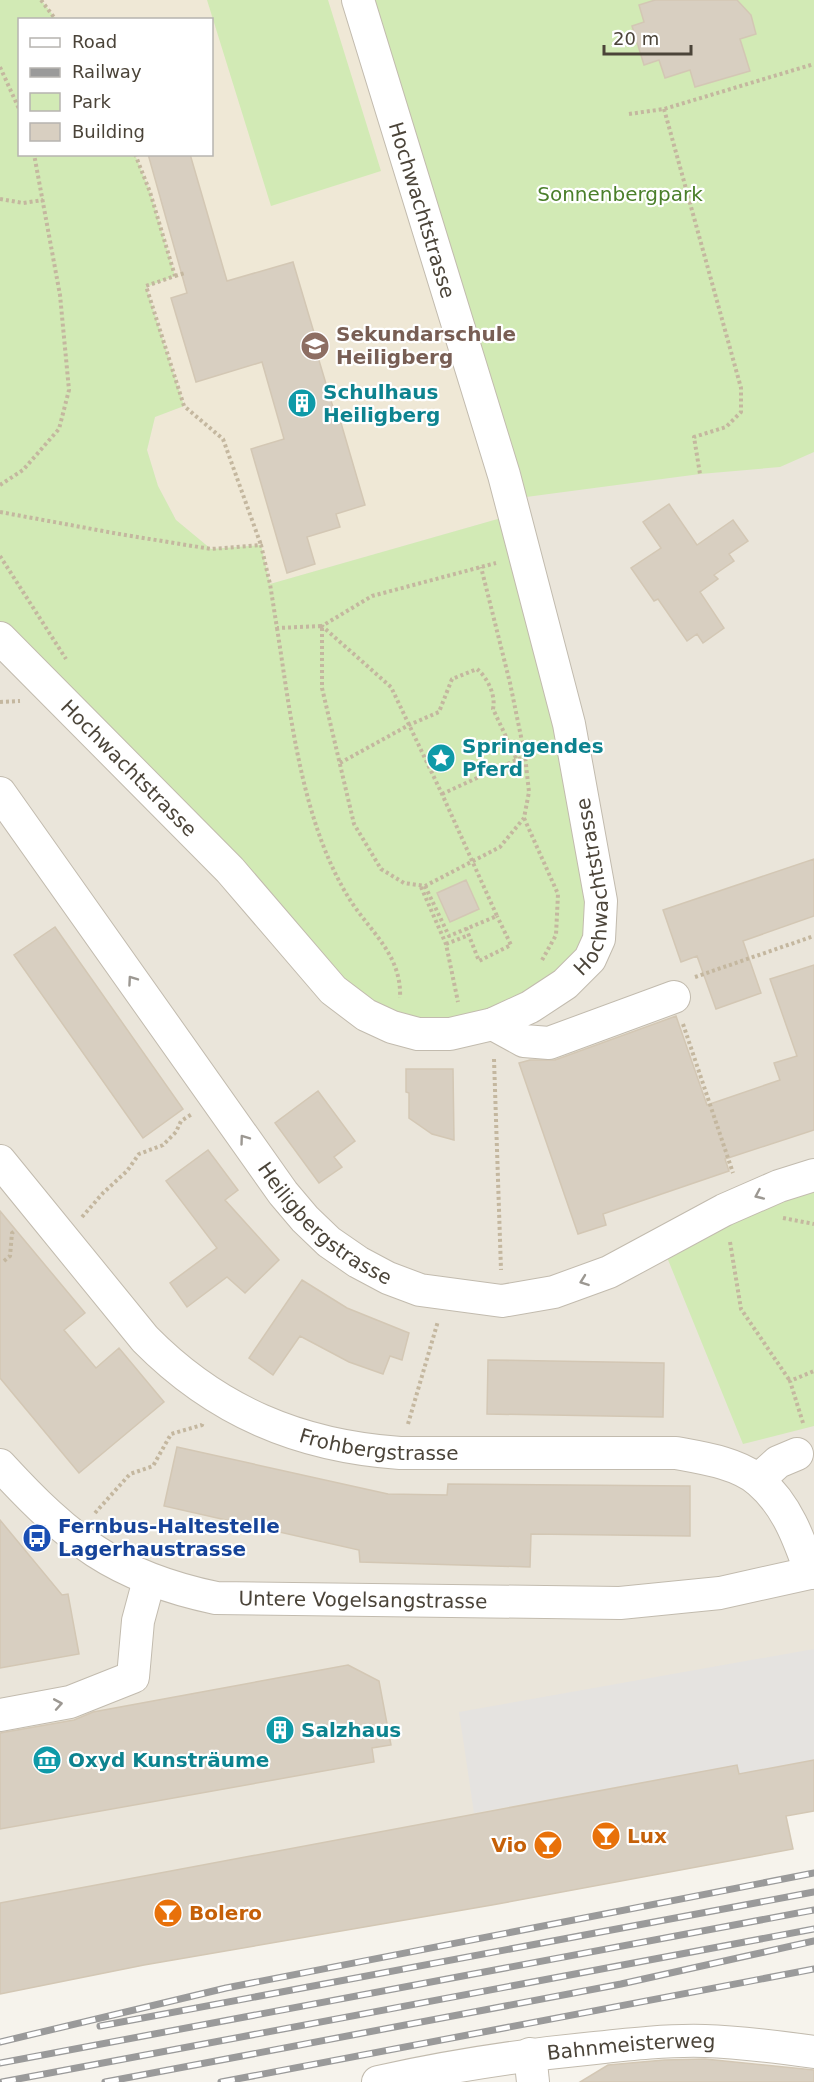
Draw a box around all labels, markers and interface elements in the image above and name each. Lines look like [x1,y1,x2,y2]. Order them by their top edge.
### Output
legend [18,18,213,156]
scale bar [604,18,691,56]
text: 20 m [613,28,659,49]
text: Road [72,31,117,52]
text: Railway [72,61,142,82]
text: Park [72,91,111,112]
street label: Hochwachtstrasse [384,119,460,301]
text: Building [72,121,145,142]
park label: Sonnenbergpark [537,182,703,206]
place label: Sekundarschule Heiligberg [336,322,516,369]
school or university icon: Sekundarschule Heiligberg [299,330,331,362]
place label: Schulhaus Heiligberg [323,380,440,427]
building icon: Schulhaus Heiligberg [286,387,318,419]
street label: Hochwachtstrasse [56,695,202,841]
place label: Springendes Pferd [462,734,604,781]
place icon: Springendes Pferd [425,742,457,774]
street label: Hochwachtstrasse [568,796,613,981]
one-way arrow [128,975,139,986]
one-way arrow [240,1134,251,1145]
street label: Heiligbergstrasse [253,1157,396,1290]
one-way arrow [754,1187,765,1199]
one-way arrow [580,1273,590,1286]
street label: Frohbergstrasse [297,1423,459,1465]
place label: Fernbus-Haltestelle Lagerhaustrasse [58,1514,280,1561]
bus stop icon: Fernbus-Haltestelle Lagerhaustrasse [21,1522,53,1554]
street label: Untere Vogelsangstrasse [238,1586,488,1613]
one-way arrow [53,1699,62,1711]
building icon: Salzhaus [264,1714,296,1746]
place label: Salzhaus [301,1718,401,1742]
museum icon: Oxyd Kunsträume [31,1744,63,1776]
place label: Oxyd Kunsträume [68,1748,269,1772]
bar icon: Lux [590,1820,622,1852]
place label: Lux [627,1824,667,1848]
bar icon: Vio [532,1829,564,1861]
place label: Vio [491,1833,527,1857]
bar icon: Bolero [152,1897,184,1929]
place label: Bolero [189,1901,262,1925]
street label: Bahnmeisterweg [546,2029,716,2065]

